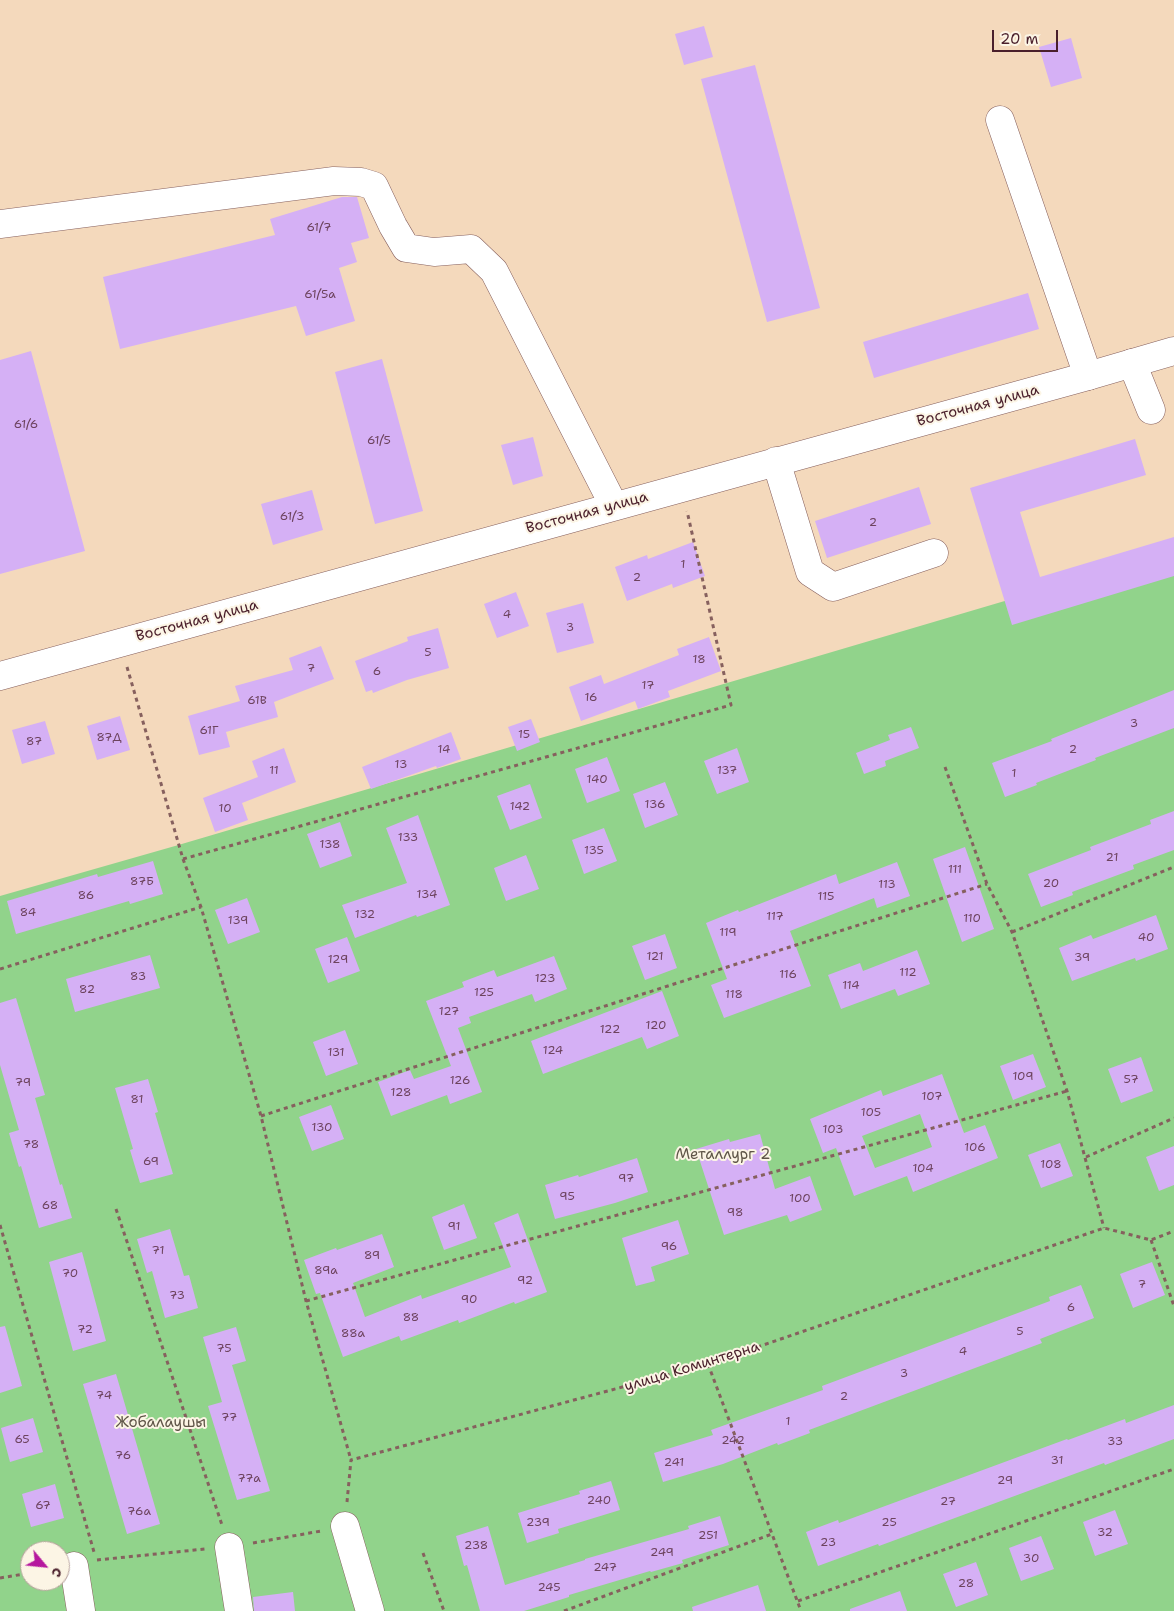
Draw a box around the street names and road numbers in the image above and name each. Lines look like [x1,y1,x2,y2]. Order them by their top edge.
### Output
street label: Восточная улица [915,381,1041,431]
street label: Восточная улица [524,488,650,538]
street label: Восточная улица [134,596,260,646]
street label: улица Коминтерна [622,1338,762,1396]

